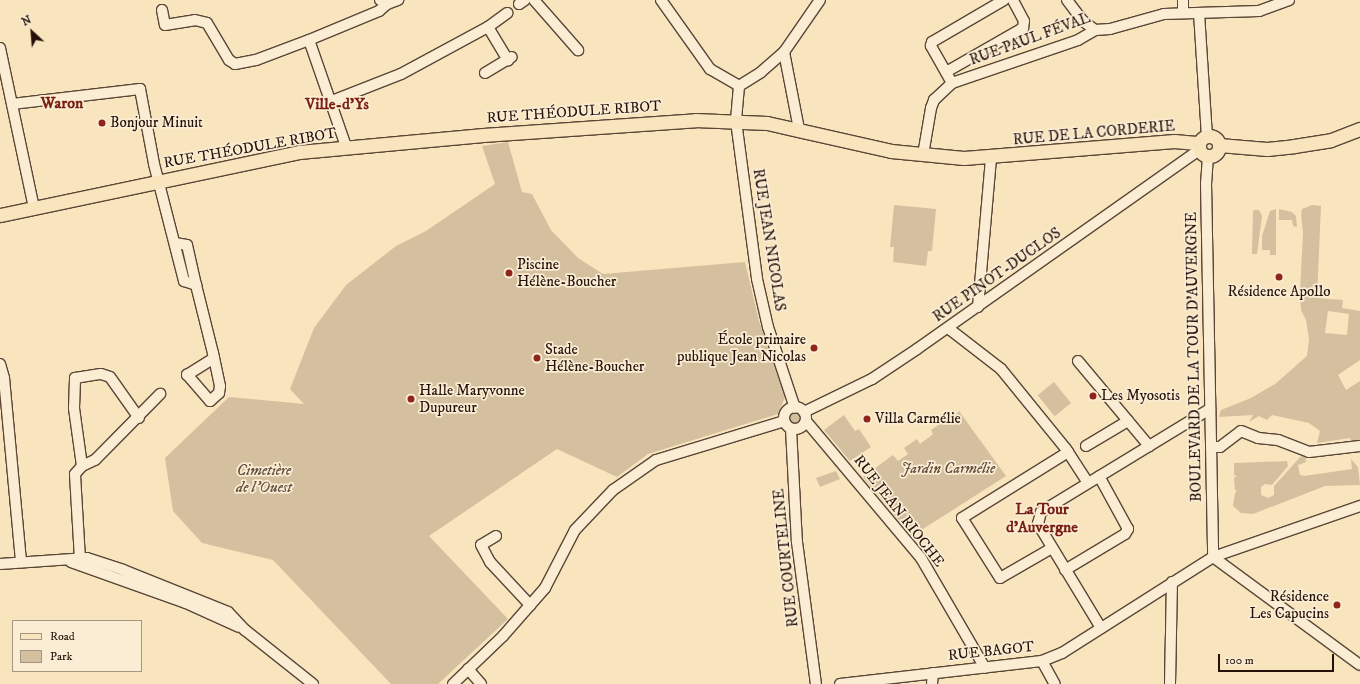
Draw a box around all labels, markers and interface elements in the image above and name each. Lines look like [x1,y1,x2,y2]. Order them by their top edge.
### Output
street label: RUE PAUL FÉVAL [967,9,1093,69]
north arrow [12,12,52,52]
text: N [20,13,34,29]
district label: Waron [41,93,83,113]
district label: Ville-d'Ys [305,94,369,114]
street label: RUE THÉODULE RIBOT [486,97,662,127]
place label: Bonjour Minuit [110,114,203,132]
street label: RUE DE LA CORDERIE [1012,117,1176,149]
marker: Bonjour Minuit [97,118,107,128]
street label: RUE THÉODULE RIBOT [162,124,338,172]
street label: RUE JEAN NICOLAS [749,167,789,313]
street label: BOULEVARD DE LA TOUR D'AUVERGNE [1182,212,1206,502]
street label: RUE PINOT-DUCLOS [930,224,1064,326]
place label: Piscine Hélène-Boucher [517,255,616,290]
marker: Piscine Hélène-Boucher [504,268,514,278]
marker: Résidence Apollo [1274,272,1284,282]
place label: Résidence Apollo [1228,283,1330,301]
place label: École primaire publique Jean Nicolas [677,330,806,365]
place label: Stade Hélène-Boucher [545,340,644,375]
marker: École primaire publique Jean Nicolas [809,343,819,353]
marker: Stade Hélène-Boucher [532,353,542,363]
place label: Halle Maryvonne Dupureur [419,381,525,416]
place label: Les Myosotis [1101,387,1180,405]
marker: Les Myosotis [1088,391,1098,401]
marker: Halle Maryvonne Dupureur [406,394,416,404]
place label: Villa Carmélie [875,410,961,428]
marker: Villa Carmélie [862,414,872,424]
street label: RUE JEAN RIOCHE [850,452,948,570]
park label: Jardin Carmélie [901,460,995,478]
park label: Cimetière de l'Ouest [236,461,292,496]
street label: RUE COURTELINE [770,488,802,628]
district label: La Tour d'Auvergne [1006,499,1078,537]
place label: Résidence Les Capucins [1249,587,1329,622]
marker: Résidence Les Capucins [1332,600,1342,610]
legend [12,620,142,672]
text: Road [50,629,75,644]
street label: RUE BAGOT [947,638,1035,664]
scale bar [1220,646,1336,672]
text: Park [50,649,72,664]
text: 100 m [1225,653,1254,668]

